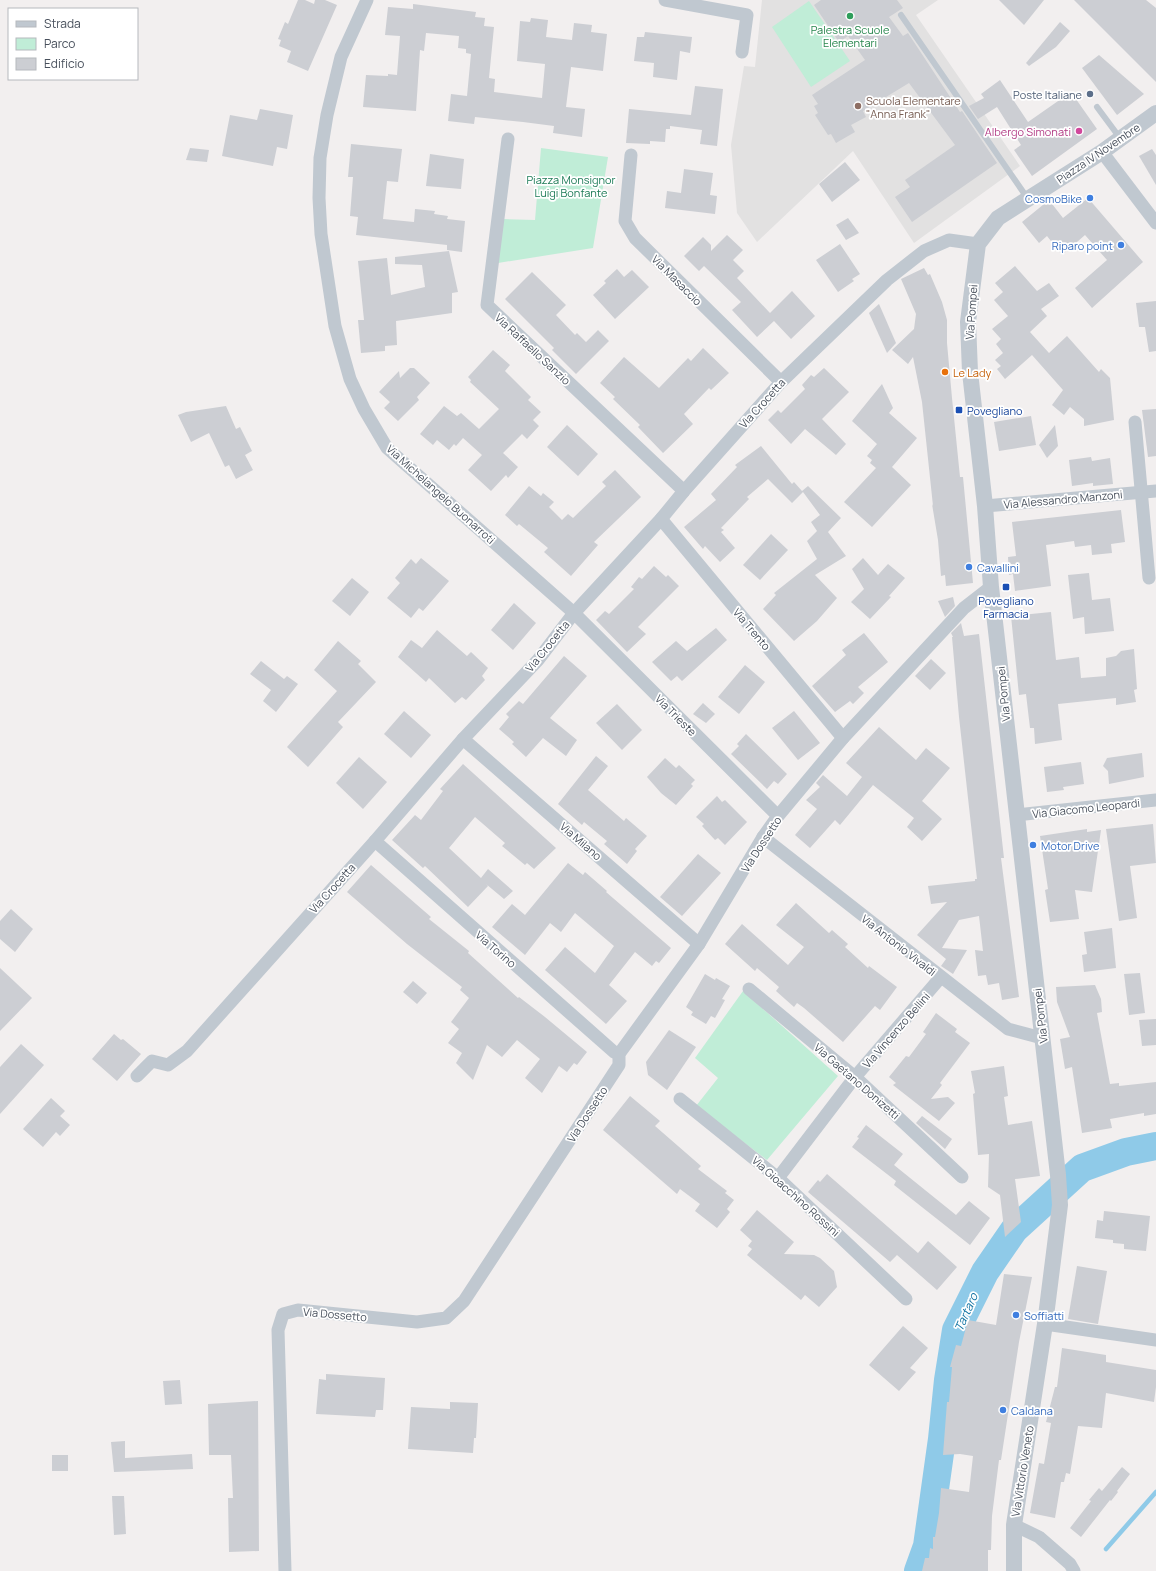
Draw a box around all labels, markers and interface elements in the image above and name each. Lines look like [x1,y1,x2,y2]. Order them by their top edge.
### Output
legend [8,8,138,80]
marker: Palestra Scuole Elementari [845,11,855,21]
text: Strada [44,15,81,32]
place label: Palestra Scuole Elementari [811,22,890,50]
text: Parco [44,35,75,52]
text: Edificio [44,55,84,72]
place label: Poste Italiane [1013,87,1083,102]
marker: Poste Italiane [1085,89,1095,99]
place label: Scuola Elementare "Anna Frank" [866,93,961,121]
marker: Scuola Elementare "Anna Frank" [853,101,863,111]
street label: Piazza IV Novembre [1053,119,1143,187]
place label: Albergo Simonati [985,124,1071,139]
marker: Albergo Simonati [1074,126,1084,136]
park label: Piazza Monsignor Luigi Bonfante [526,172,616,200]
place label: CosmoBike [1025,191,1083,206]
marker: CosmoBike [1085,193,1095,203]
place label: Riparo point [1052,238,1113,253]
marker: Riparo point [1116,240,1126,250]
street label: Via Masaccio [649,252,706,309]
street label: Via Pompei [962,284,980,340]
street label: Via Raffaello Sanzio [492,310,574,388]
place label: Le Lady [953,365,991,380]
marker: Le Lady [940,367,950,377]
street label: Via Crocetta [736,375,788,431]
place label: Povegliano [967,403,1023,418]
marker: Povegliano [954,405,964,415]
street label: Via Michelangelo Buonarroti [383,441,499,547]
street label: Via Alessandro Manzoni [1003,486,1123,512]
place label: Cavallini [977,560,1019,575]
marker: Cavallini [964,562,974,572]
marker: Povegliano Farmacia [1001,582,1011,592]
place label: Povegliano Farmacia [978,593,1034,621]
street label: Via Trento [730,605,774,654]
street label: Via Crocetta [522,617,572,675]
street label: Via Pompei [993,666,1013,722]
street label: Via Trieste [652,691,700,739]
street label: Via Giacomo Leopardi [1031,795,1141,821]
street label: Via Dossetto [737,813,785,875]
street label: Via Milano [557,819,605,864]
place label: Motor Drive [1041,838,1100,853]
marker: Motor Drive [1028,840,1038,850]
street label: Via Crocetta [306,860,358,916]
street label: Via Antonio Vivaldi [858,911,940,979]
street label: Via Torino [473,927,520,971]
street label: Via Pompei [1029,988,1051,1044]
street label: Via Vincenzo Bellini [859,989,933,1071]
street label: Via Gaetano Donizetti [811,1040,903,1122]
street label: Via Dossetto [563,1083,611,1145]
street label: Via Gioacchino Rossini [749,1153,843,1239]
water label: Tartaro [950,1289,982,1334]
street label: Via Dossetto [303,1304,368,1324]
place label: Soffiatti [1024,1308,1064,1323]
marker: Soffiatti [1011,1310,1021,1320]
place label: Caldana [1011,1403,1053,1418]
marker: Caldana [998,1405,1008,1415]
street label: Via Vittorio Veneto [1007,1424,1037,1518]

